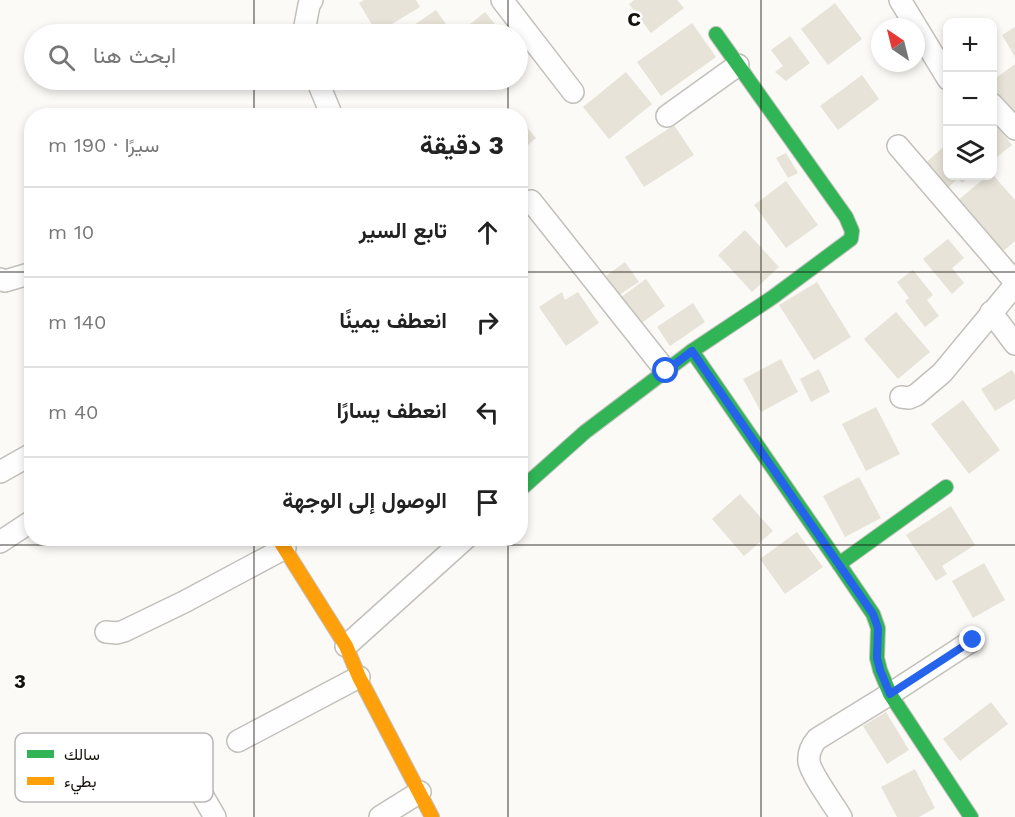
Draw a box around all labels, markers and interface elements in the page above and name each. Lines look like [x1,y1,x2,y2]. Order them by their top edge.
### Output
text: C [627,7,641,31]
north arrow [871,18,925,72]
map controls [943,18,997,180]
button: + [943,18,997,72]
search box [24,24,528,90]
icon: search [45,41,78,74]
text: ابحث هنا [93,43,176,68]
button: − [943,72,997,126]
button: layers [943,126,997,180]
text: 3 دقيقة [420,130,504,160]
text: سيرًا · 190 m [48,133,159,157]
icon: ahead [471,216,504,249]
text: تابع السير [359,218,447,243]
text: 10 m [48,220,94,244]
icon: right [471,306,504,339]
text: انعطف يمينًا [339,308,447,333]
text: 140 m [48,310,106,334]
route start [652,357,678,383]
icon: left [471,396,504,429]
text: انعطف يسارًا [337,398,447,423]
text: 40 m [48,400,99,424]
icon: arrive [471,486,504,519]
text: الوصول إلى الوجهة [282,488,447,513]
route end [959,626,985,652]
text: 3 [14,669,26,693]
legend [15,733,213,802]
text: سالك [64,745,100,764]
text: بطيء [64,772,96,795]

